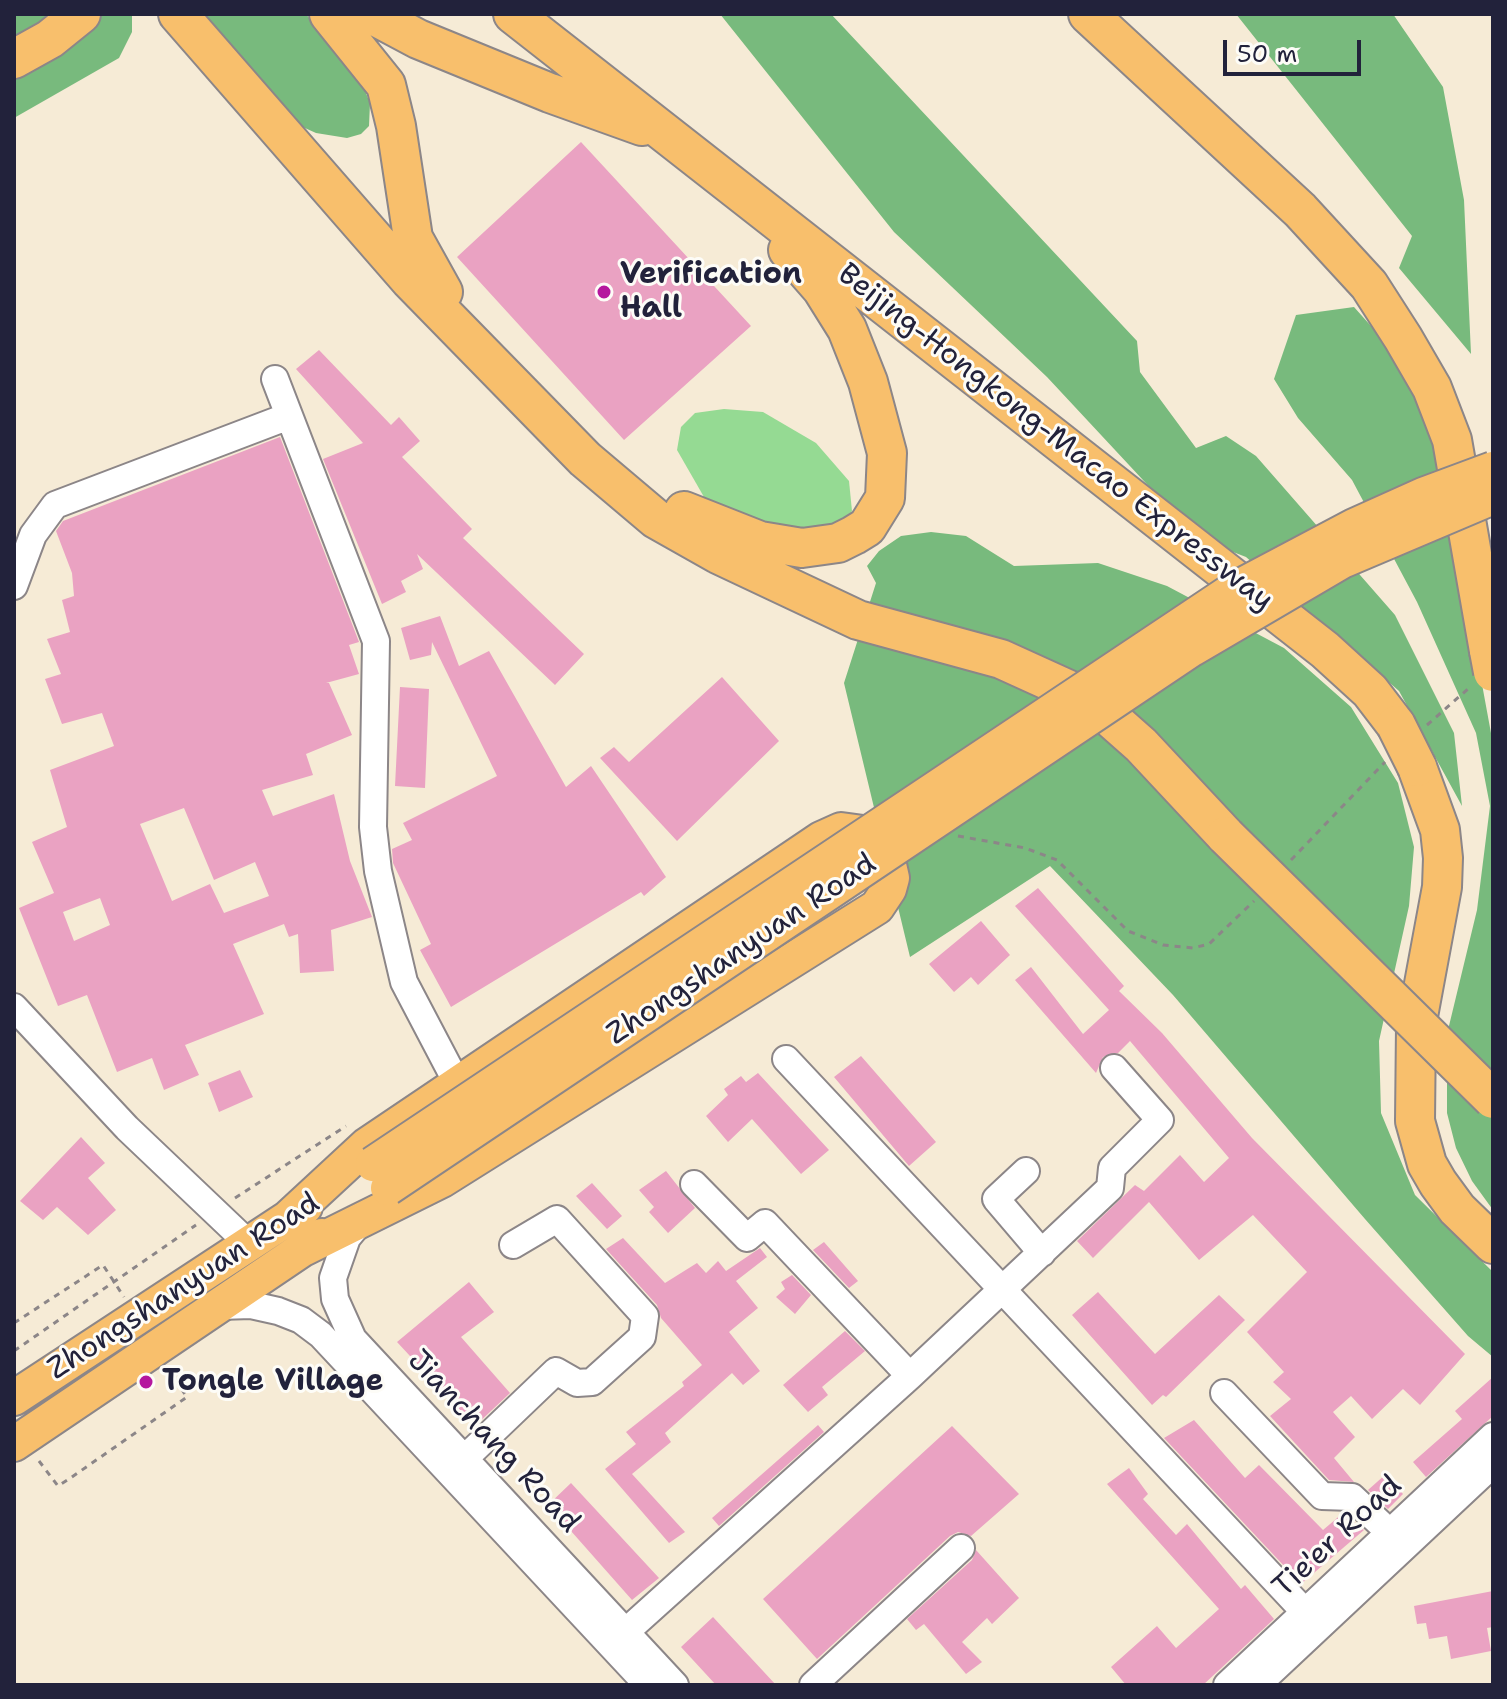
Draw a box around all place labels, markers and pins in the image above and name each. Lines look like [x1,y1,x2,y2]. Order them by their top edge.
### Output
place label: Verification Hall [620,257,802,328]
marker: Verification Hall [595,283,613,301]
place label: Tongle Village [162,1364,383,1400]
marker: Tongle Village [137,1373,155,1391]

